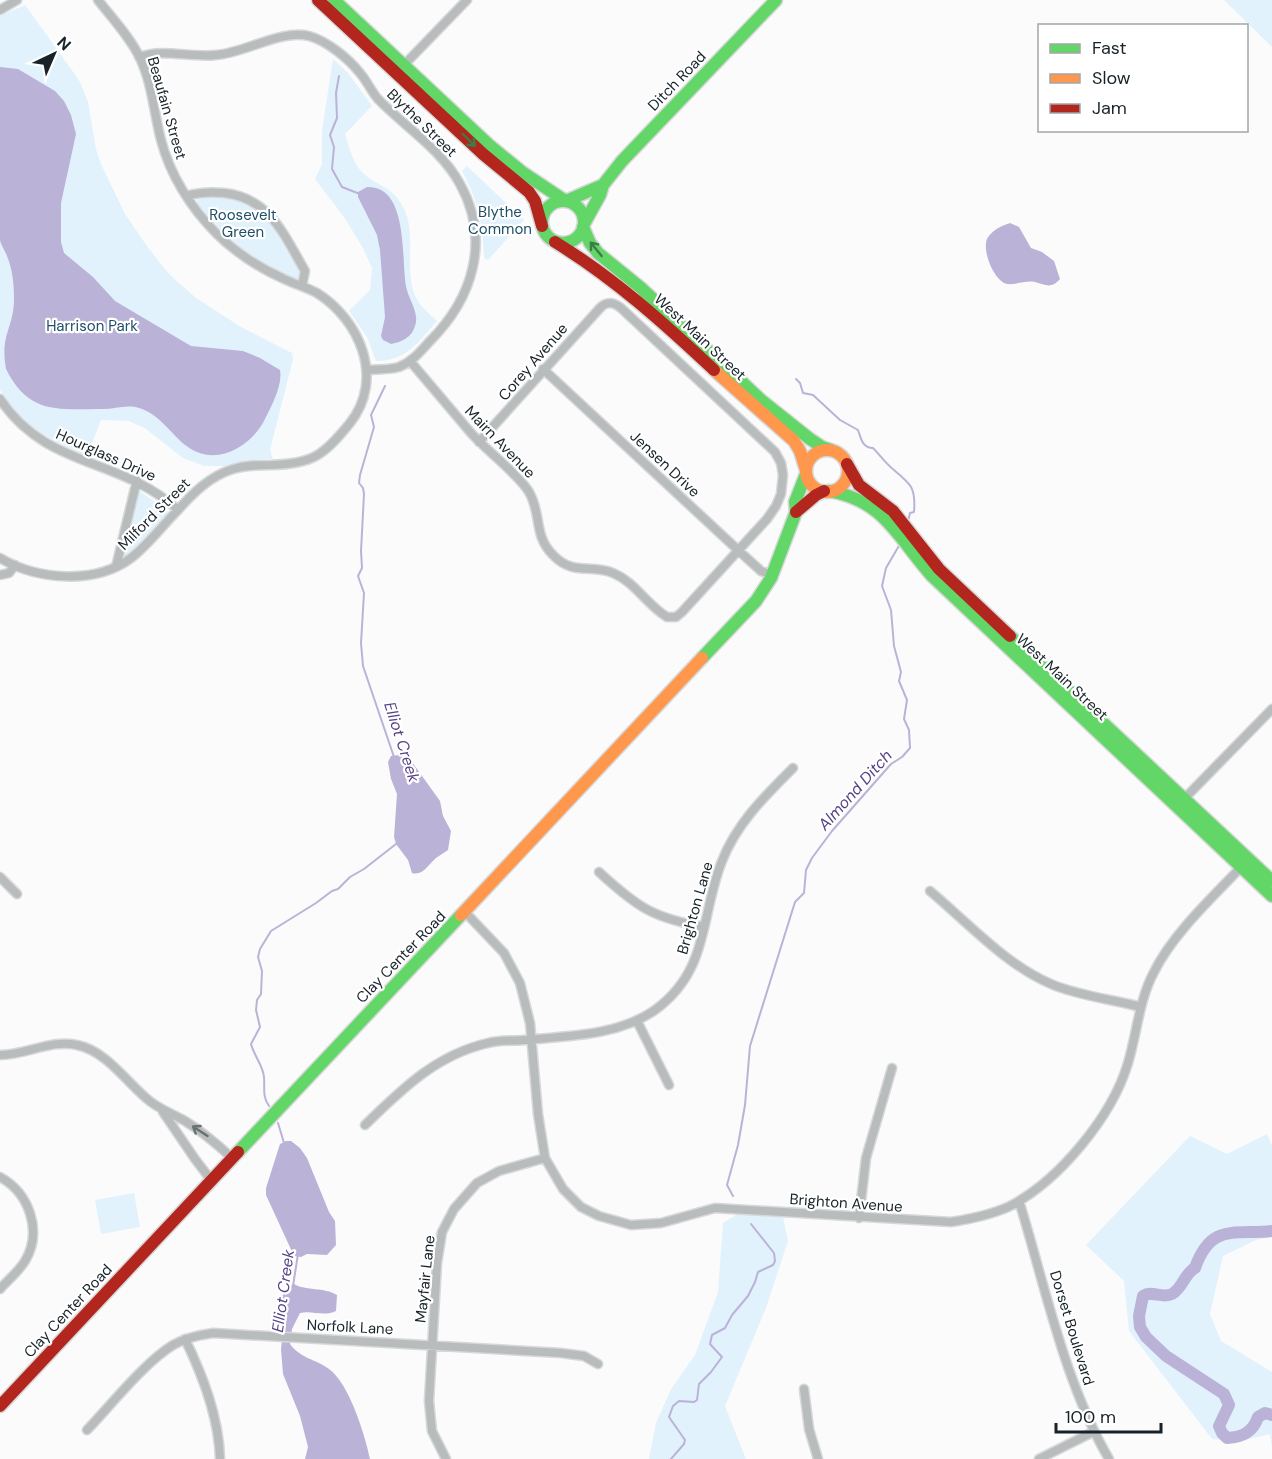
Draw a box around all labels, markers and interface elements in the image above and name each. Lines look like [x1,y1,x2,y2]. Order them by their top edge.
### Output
north arrow [24,24,84,84]
legend [1038,24,1248,132]
text: N [53,32,76,55]
text: Fast [1092,36,1127,60]
street label: Ditch Road [644,47,710,115]
street label: Beaufain Street [143,54,191,162]
text: Slow [1092,66,1131,90]
street label: Blythe Street [383,84,461,162]
text: Jam [1092,96,1127,120]
one-way arrow [461,133,476,147]
park label: Blythe Common [468,202,532,239]
park label: Roosevelt Green [209,205,277,242]
one-way arrow [589,242,603,257]
street label: West Main Street [650,289,750,385]
park label: Harrison Park [46,316,138,336]
street label: Corey Avenue [494,319,572,405]
street label: Mairn Avenue [460,401,540,483]
street label: Hourglass Drive [53,424,159,486]
street label: Jensen Drive [626,426,704,502]
street label: Milford Street [114,473,195,554]
street label: West Main Street [1012,629,1112,725]
water label: Elliot Creek [379,699,425,786]
water label: Almond Ditch [813,746,897,835]
street label: Brighton Lane [672,859,718,957]
street label: Clay Center Road [352,907,450,1007]
one-way arrow [192,1124,209,1136]
street label: Brighton Avenue [789,1189,903,1217]
street label: Mayfair Lane [410,1234,440,1324]
water label: Elliot Creek [267,1247,299,1334]
street label: Clay Center Road [19,1260,117,1362]
street label: Dorset Boulevard [1045,1268,1099,1388]
street label: Norfolk Lane [306,1315,394,1339]
scale bar [1056,1396,1161,1434]
text: 100 m [1065,1405,1116,1429]

